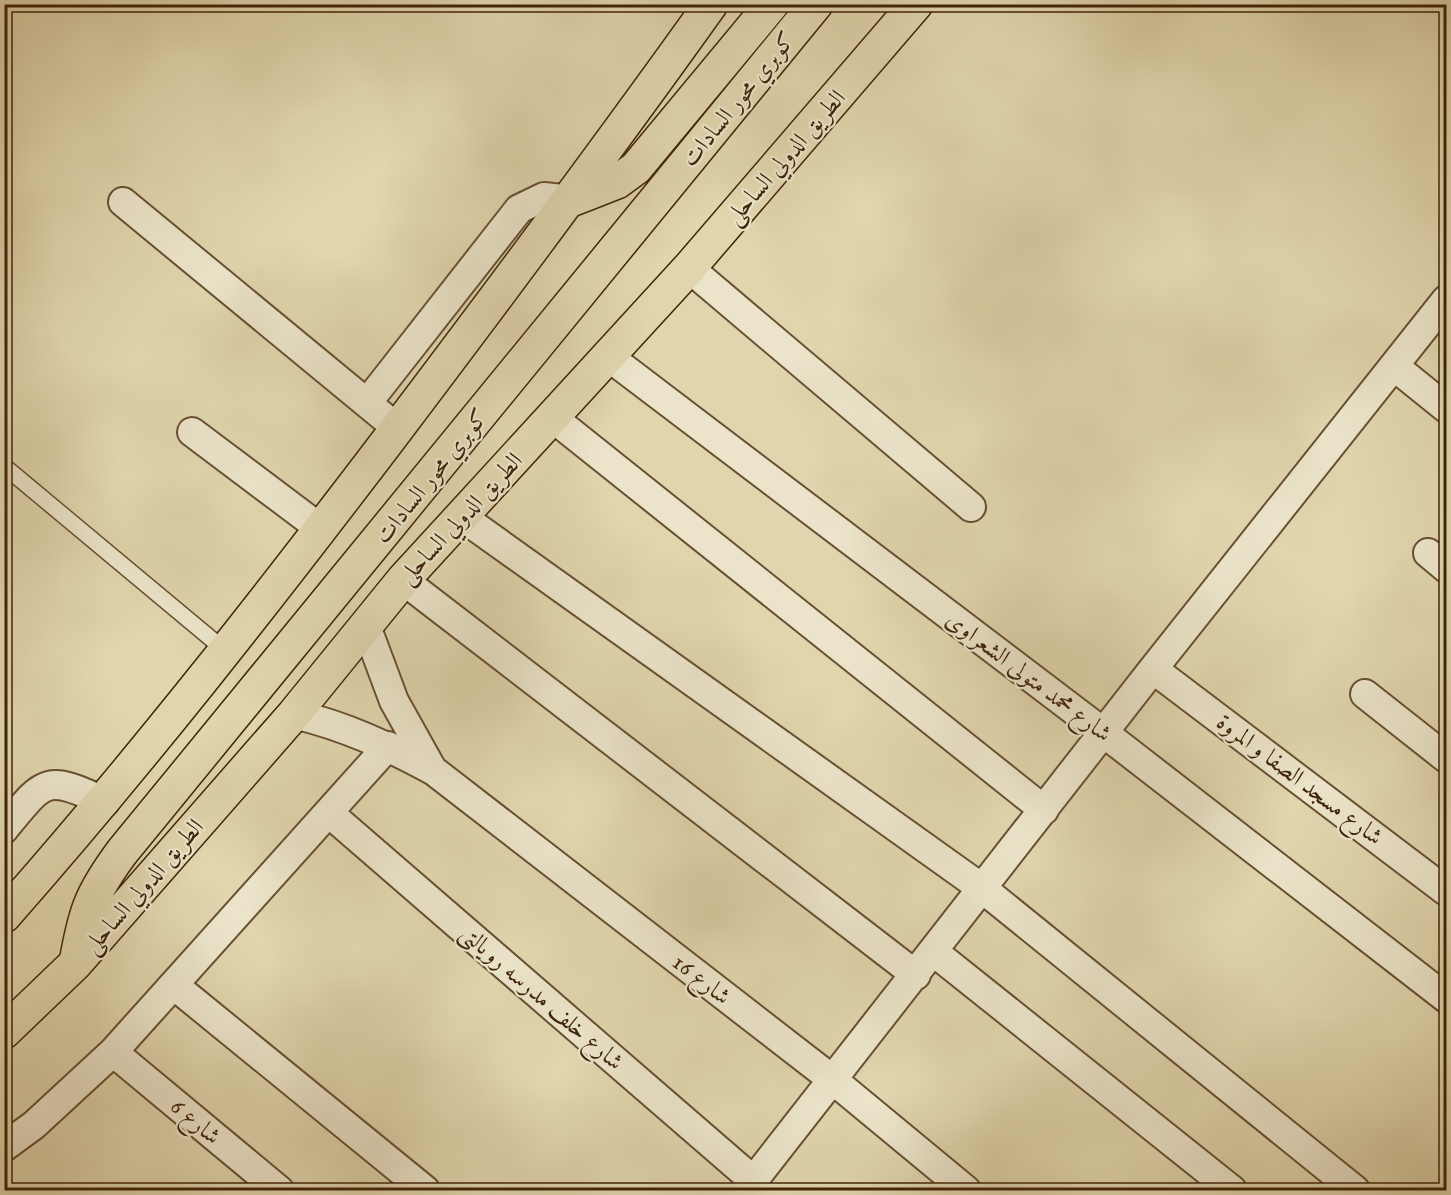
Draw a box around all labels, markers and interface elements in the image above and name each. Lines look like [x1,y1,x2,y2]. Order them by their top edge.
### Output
street label: كوبري محور السادات [675,26,805,175]
street label: الطريق الدولي الساحلى [719,84,855,233]
street label: كوبري محور السادات [368,403,498,552]
street label: الطريق الدولي الساحلى [392,446,532,593]
street label: شارع محمد متولى الشعراوى [937,605,1117,752]
street label: شارع مسجد الصفا و المروة [1208,707,1389,855]
street label: الطريق الدولي الساحلى [77,813,213,962]
street label: شارع خلف مدرسه رويالتى [451,918,630,1080]
street label: شارع 16 [664,948,737,1015]
street label: شارع 6 [161,1092,227,1155]

